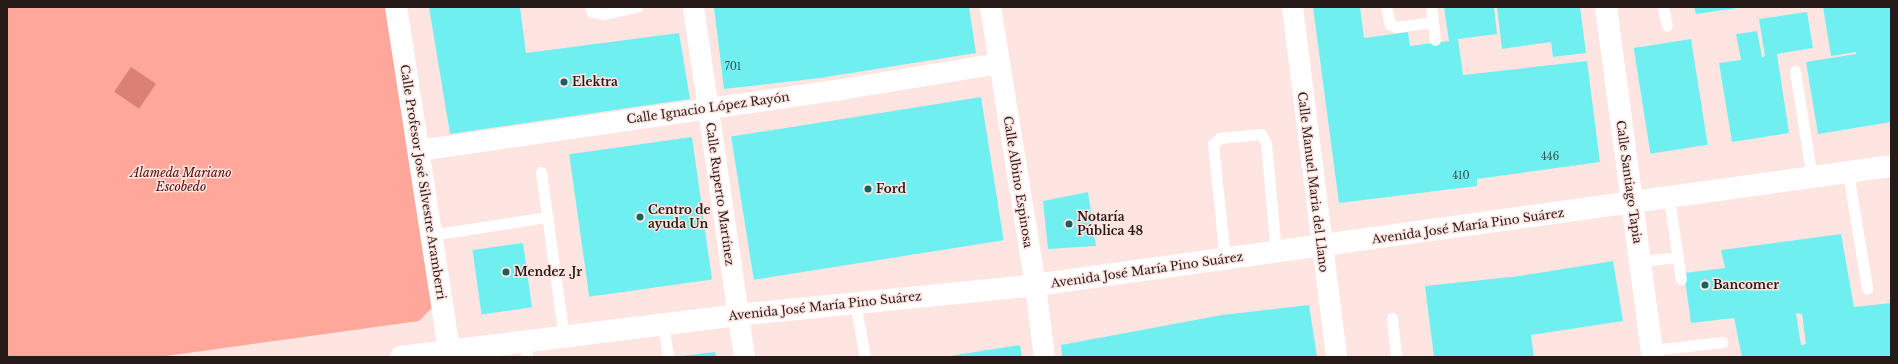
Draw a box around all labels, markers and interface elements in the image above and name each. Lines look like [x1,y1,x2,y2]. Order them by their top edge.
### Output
house number: 701 [725,61,741,73]
street label: Calle Profesor José Silvestre Aramberri [397,63,449,301]
place label: Elektra [572,75,618,89]
marker: Elektra [559,77,569,87]
street label: Calle Ignacio López Rayón [626,89,790,127]
street label: Calle Manuel Maria del Llano [1295,91,1331,273]
street label: Calle Albino Espinosa [1000,115,1036,249]
street label: Calle Santiago Tapia [1613,119,1645,245]
street label: Calle Ruperto Martínez [703,122,737,266]
house number: 446 [1541,151,1559,163]
park label: Alameda Mariano Escobedo [130,166,232,194]
house number: 410 [1452,170,1470,182]
place label: Ford [876,182,906,196]
marker: Ford [863,184,873,194]
place label: Centro de ayuda Un [648,203,711,231]
street label: Avenida José María Pino Suárez [1371,205,1565,247]
place label: Notaría Pública 48 [1077,210,1143,238]
marker: Centro de ayuda Un [635,212,645,222]
marker: Notaría Pública 48 [1064,219,1074,229]
street label: Avenida José María Pino Suárez [1050,249,1244,291]
place label: Mendez .Jr [514,265,582,279]
marker: Mendez .Jr [501,267,511,277]
place label: Bancomer [1713,278,1779,292]
marker: Bancomer [1700,280,1710,290]
street label: Avenida José María Pino Suárez [728,289,922,323]

